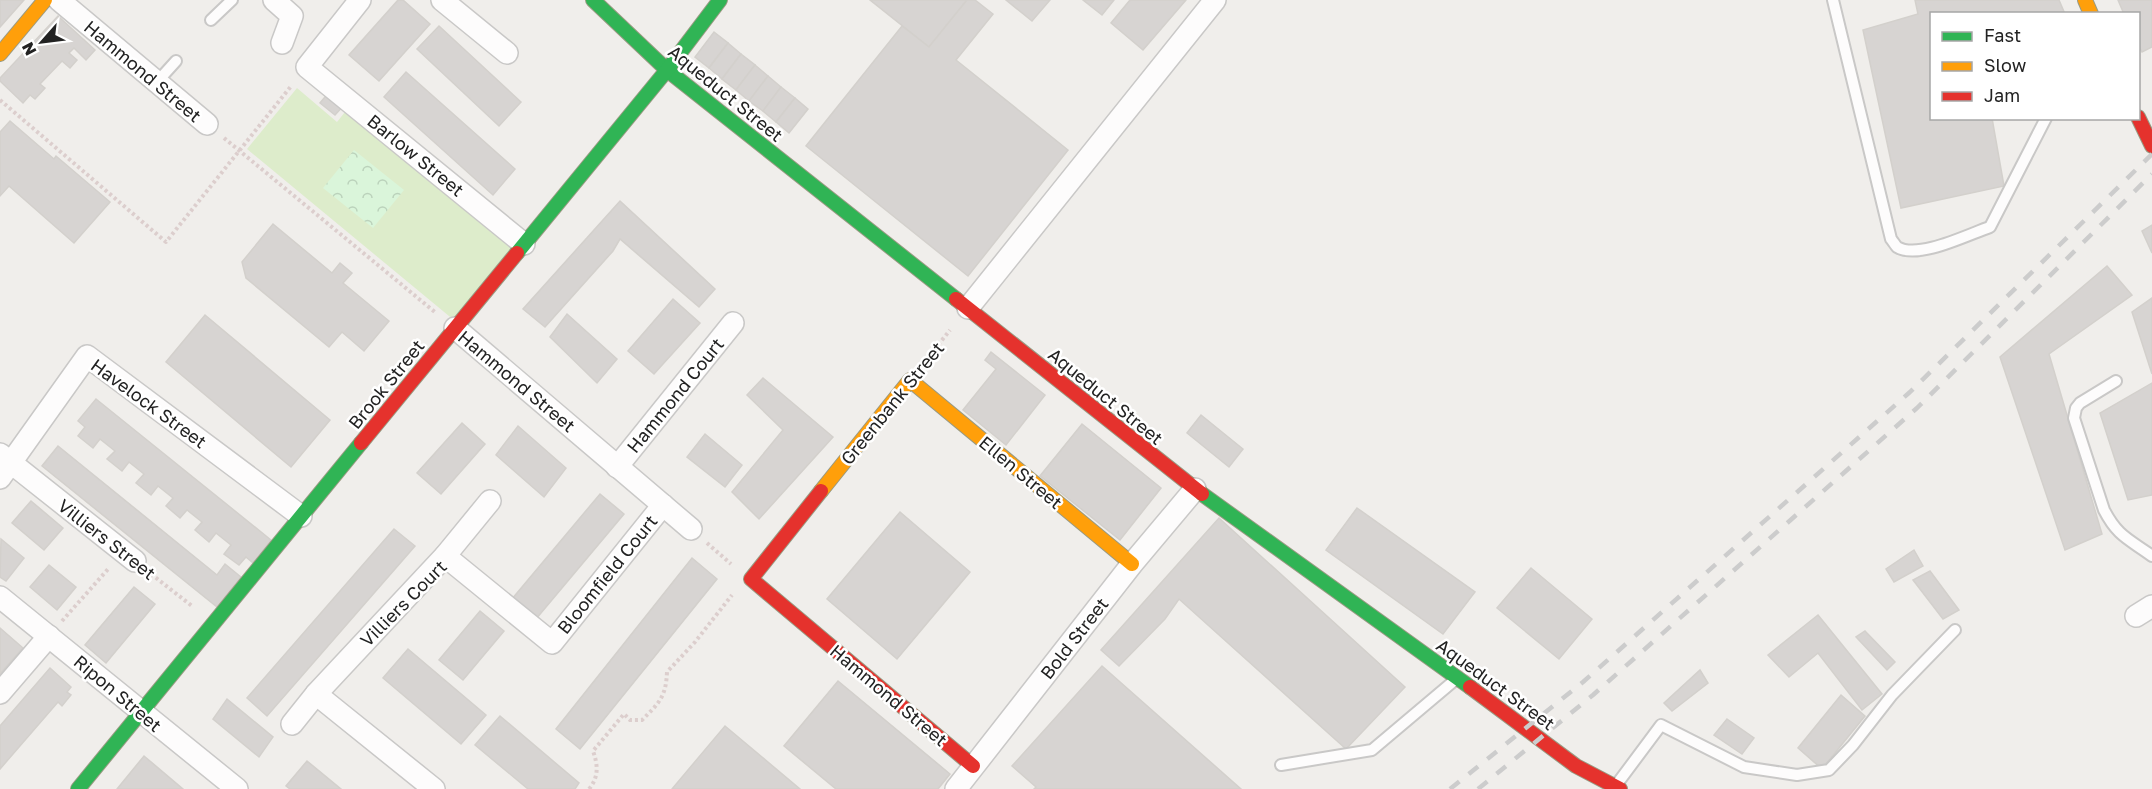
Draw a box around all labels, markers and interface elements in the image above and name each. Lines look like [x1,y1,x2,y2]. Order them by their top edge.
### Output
north arrow [12,12,72,72]
legend [1930,12,2140,120]
street label: Hammond Street [80,16,206,126]
text: Fast [1984,24,2021,46]
text: N [17,39,40,59]
street label: Aqueduct Street [664,40,788,146]
text: Slow [1984,54,2027,76]
text: Jam [1984,84,2020,106]
street label: Barlow Street [363,109,469,201]
street label: Hammond Street [454,326,580,436]
street label: Hammond Court [622,333,728,457]
street label: Brook Street [343,335,429,433]
street label: Greenbank Street [836,337,948,469]
street label: Aqueduct Street [1044,343,1168,449]
street label: Havelock Street [87,354,211,452]
street label: Ellen Street [975,431,1067,513]
street label: Villiers Street [54,494,160,584]
street label: Bloomfield Court [552,510,662,638]
street label: Villiers Court [355,555,451,651]
street label: Bold Street [1035,593,1113,683]
street label: Aqueduct Street [1432,634,1560,734]
street label: Hammond Street [826,640,952,750]
street label: Ripon Street [70,650,166,736]

